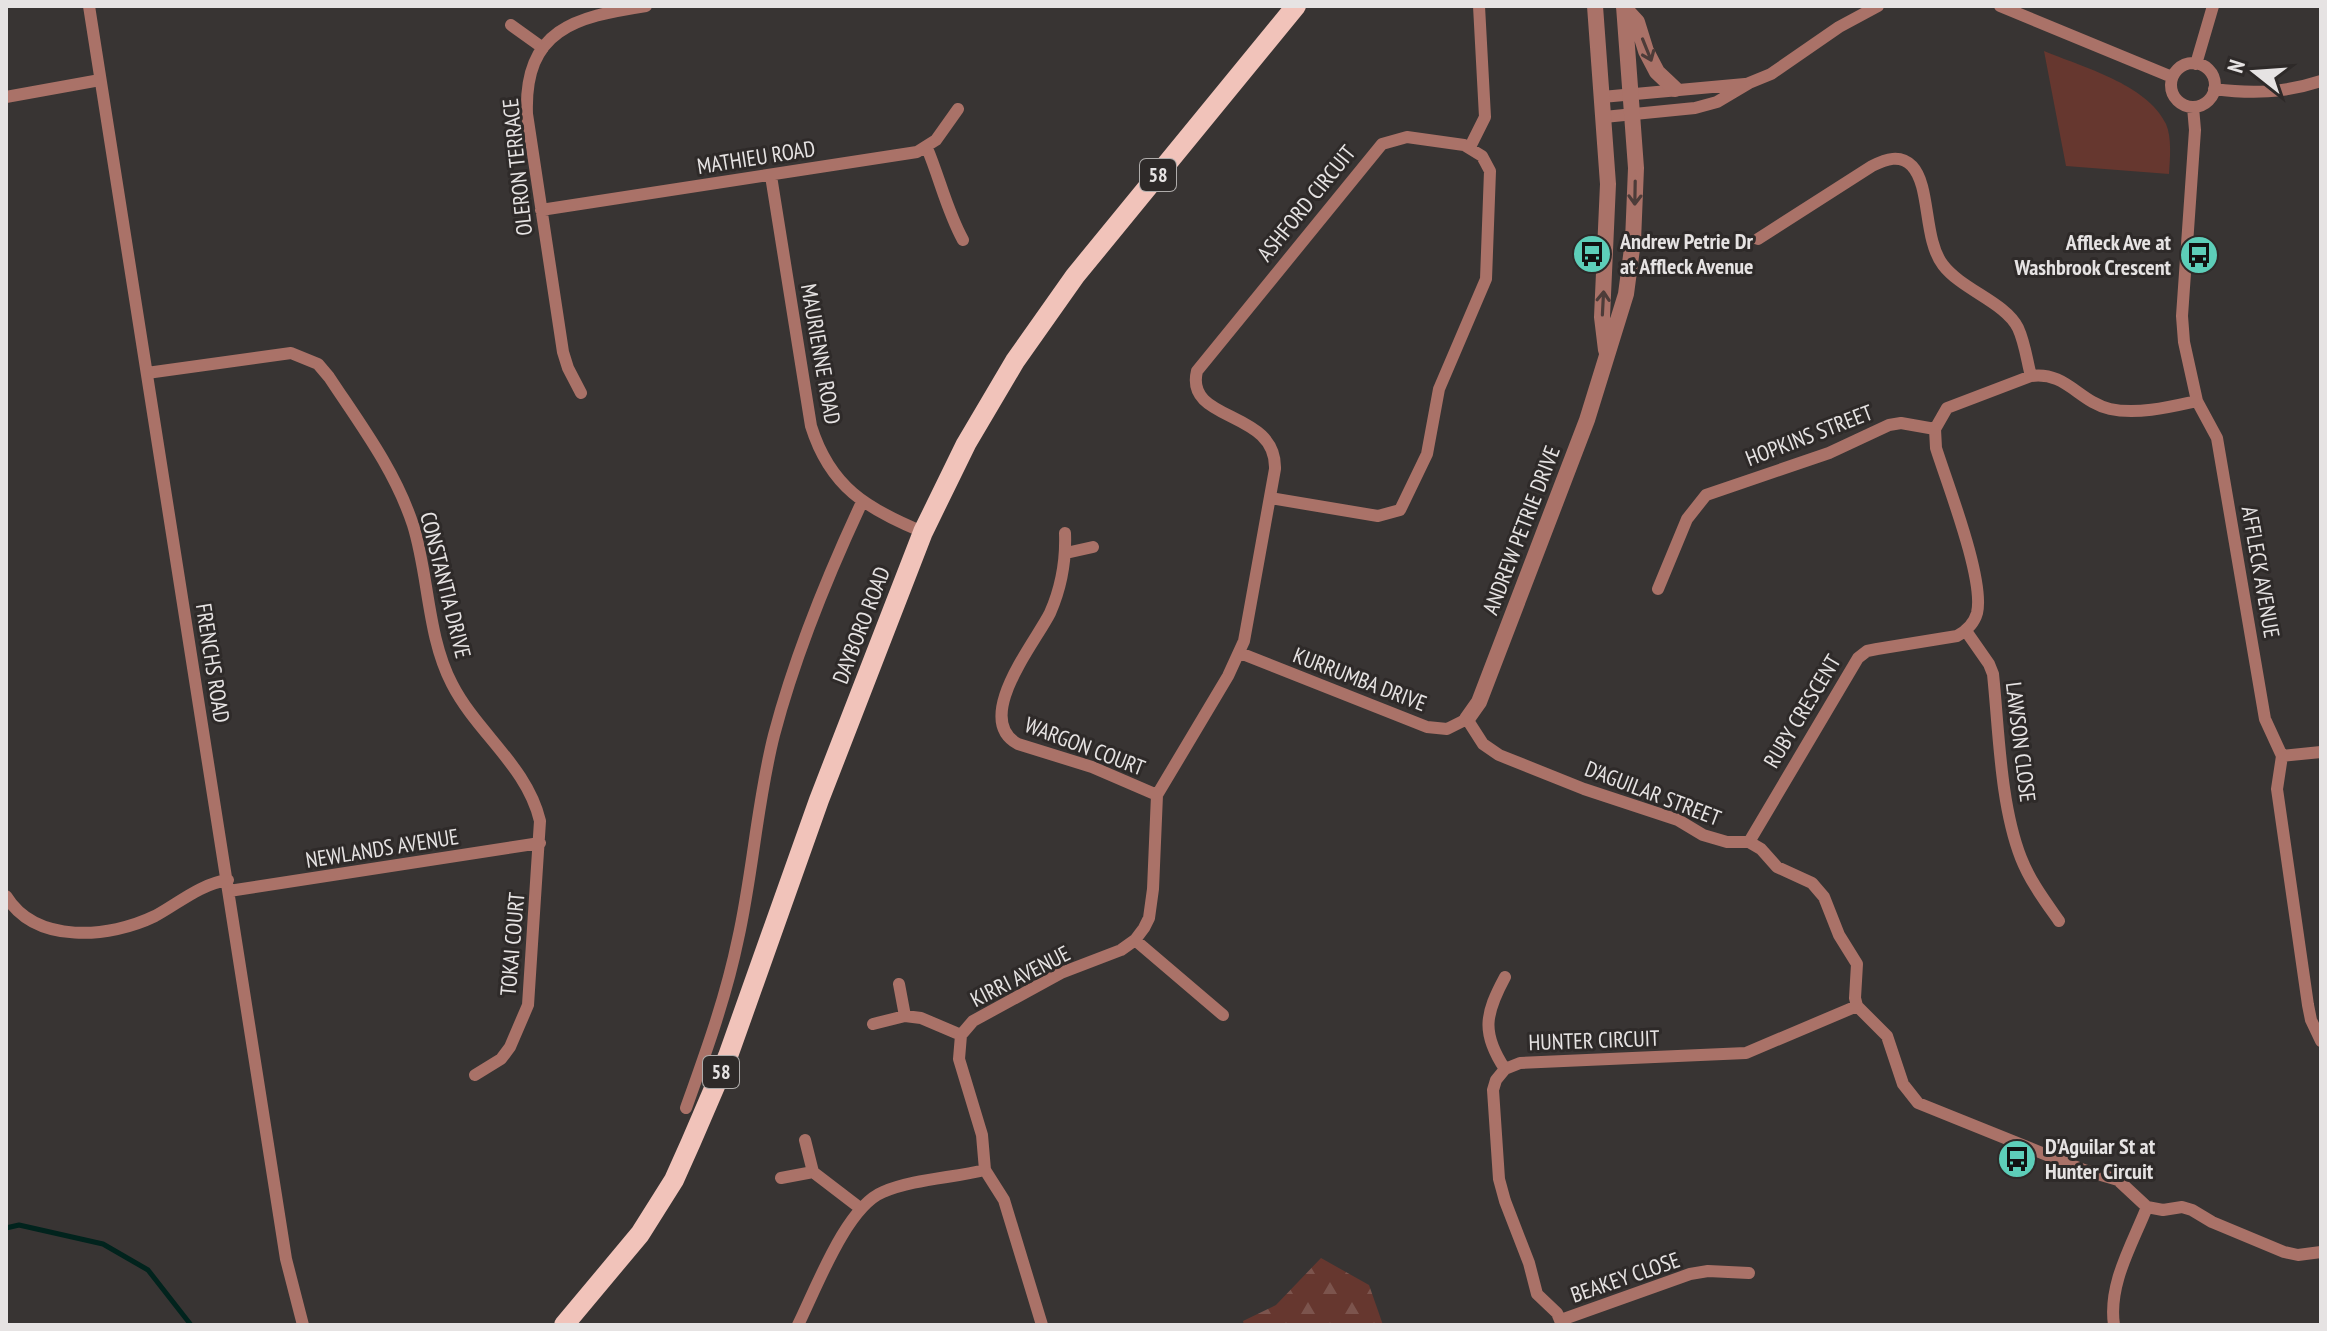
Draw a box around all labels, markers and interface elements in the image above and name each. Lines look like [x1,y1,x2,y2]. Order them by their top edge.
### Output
north arrow [2215,32,2295,112]
one-way arrow [1641,37,1656,62]
text: N [2221,56,2251,76]
street label: OLERON TERRACE [496,97,538,237]
street label: MATHIEU ROAD [695,134,817,180]
street label: ASHFORD CIRCUIT [1251,139,1361,267]
road number: 58 [1140,159,1176,191]
one-way arrow [1628,179,1643,206]
place label: Andrew Petrie Dr at Affleck Avenue [1619,227,1754,280]
place label: Affleck Ave at Washbrook Crescent [2013,228,2172,281]
bus stop icon: Andrew Petrie Dr at Affleck Avenue [1571,233,1613,275]
bus stop icon: Affleck Ave at Washbrook Crescent [2178,234,2220,276]
street label: MAURIENNE ROAD [795,282,847,426]
one-way arrow [1595,290,1610,317]
street label: HOPKINS STREET [1741,398,1877,472]
street label: ANDREW PETRIE DRIVE [1476,442,1566,618]
street label: AFFLECK AVENUE [2236,504,2286,640]
street label: CONSTANTIA DRIVE [414,509,478,661]
street label: DAYBORO ROAD [826,563,896,687]
street label: FRENCHS ROAD [190,601,236,725]
street label: KURRUMBA DRIVE [1289,641,1431,717]
street label: RUBY CRESCENT [1757,649,1847,773]
street label: LAWSON CLOSE [2000,680,2042,804]
street label: WARGON COURT [1021,710,1149,782]
street label: D'AGUILAR STREET [1581,754,1725,832]
street label: NEWLANDS AVENUE [304,822,460,874]
street label: TOKAI COURT [494,891,530,997]
street label: KIRRI AVENUE [965,939,1075,1013]
street label: HUNTER CIRCUIT [1528,1024,1660,1056]
road number: 58 [703,1056,739,1088]
place label: D'Aguilar St at Hunter Circuit [2045,1132,2156,1185]
bus stop icon: D'Aguilar St at Hunter Circuit [1996,1138,2038,1180]
street label: BEAKEY CLOSE [1567,1245,1683,1309]

